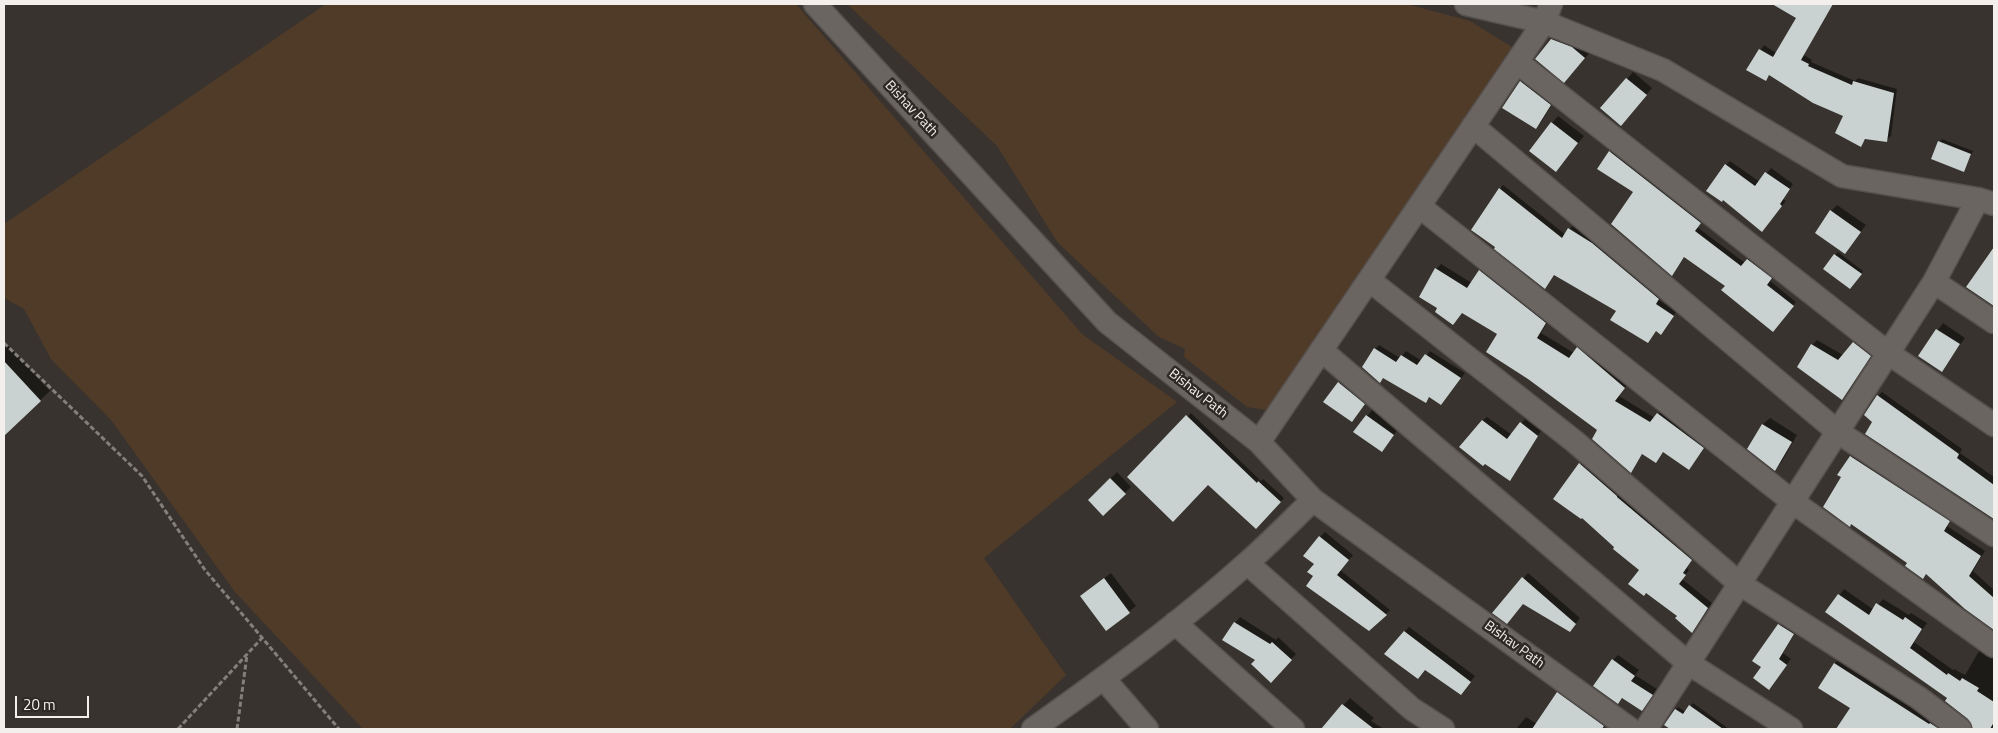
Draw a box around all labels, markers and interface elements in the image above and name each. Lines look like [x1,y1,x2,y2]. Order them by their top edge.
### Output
street label: Bishav Path [881,78,941,140]
street label: Bishav Path [1165,366,1231,422]
street label: Bishav Path [1481,618,1547,672]
scale bar [18,686,91,718]
text: 20 m [23,693,56,716]

